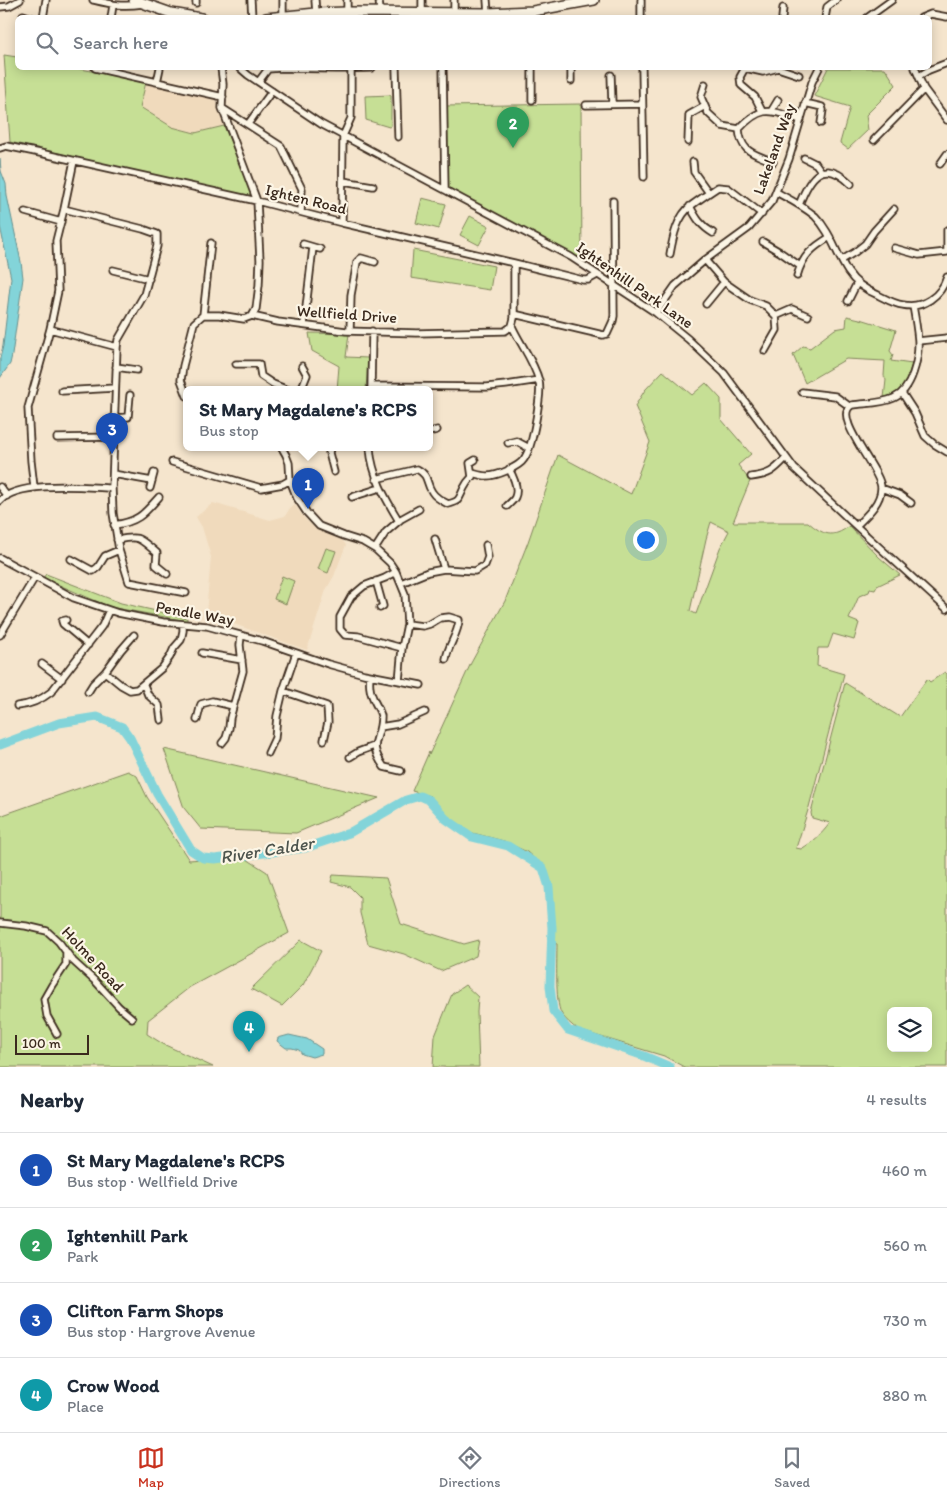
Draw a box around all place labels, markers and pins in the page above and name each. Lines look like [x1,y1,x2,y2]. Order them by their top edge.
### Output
pin: 2 [497,107,529,148]
pin: 3 [96,413,128,454]
pin: 1 [292,468,324,509]
pin: 4 [233,1011,265,1052]

